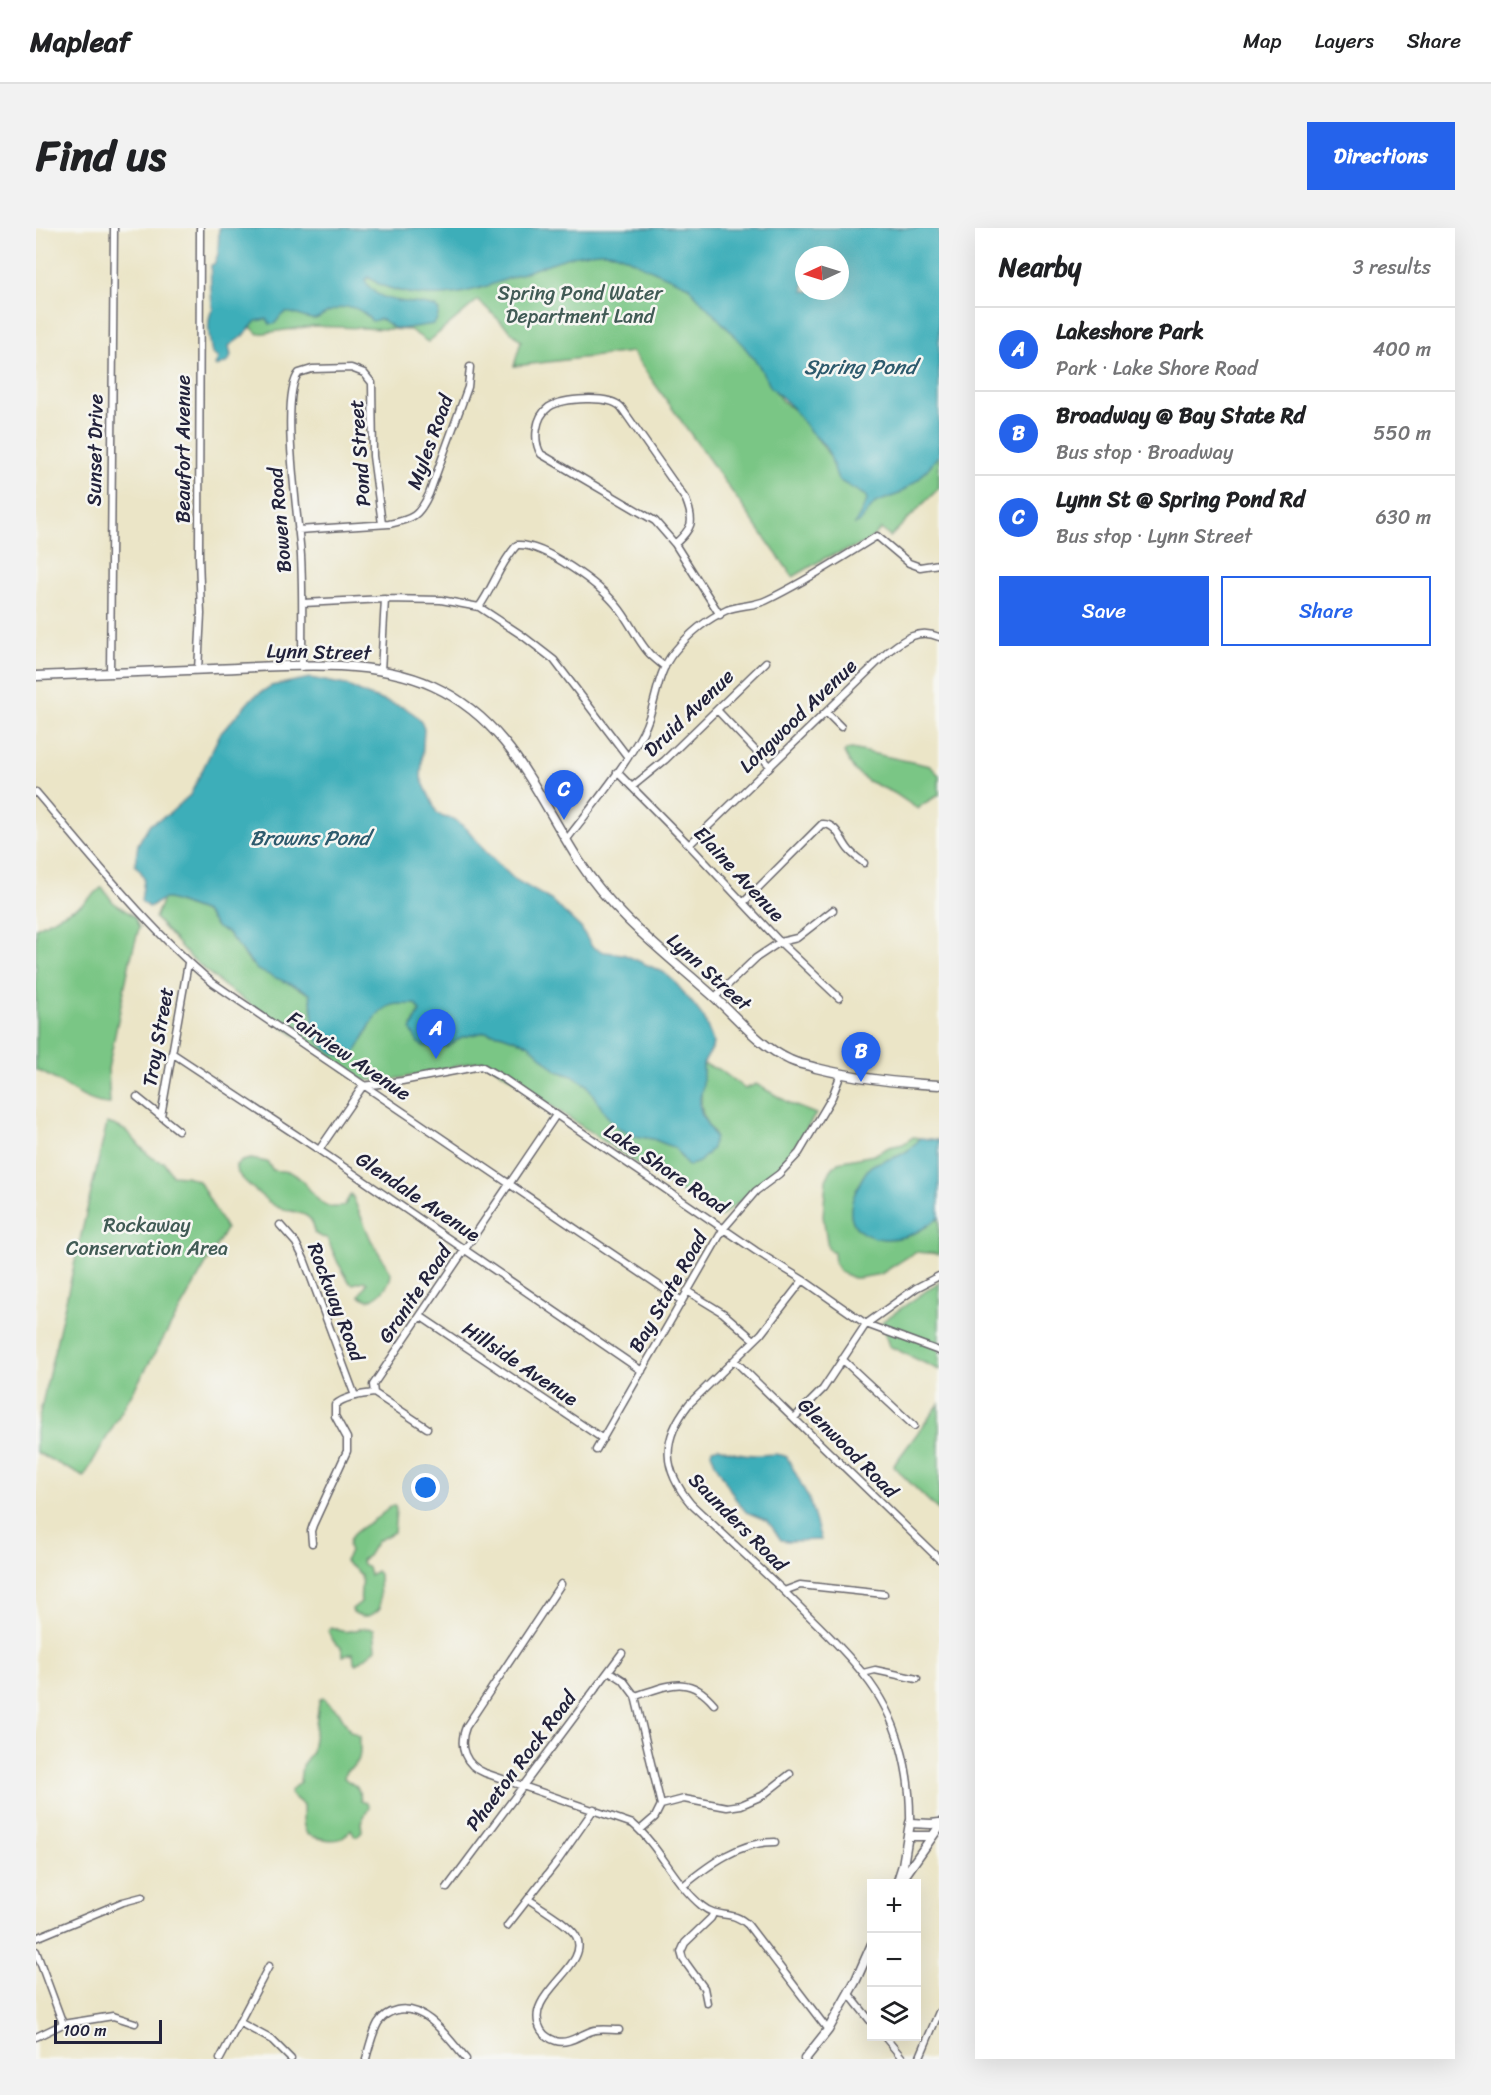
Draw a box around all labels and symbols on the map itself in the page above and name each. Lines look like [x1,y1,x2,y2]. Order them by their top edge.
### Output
north arrow [795,246,849,300]
park label: Spring Pond Water Department Land [498,276,664,334]
water label: Spring Pond [804,348,922,386]
street label: Beaufort Avenue [166,375,201,523]
street label: Myles Road [397,388,464,494]
street label: Sunset Drive [77,394,113,506]
street label: Pond Street [339,398,381,508]
street label: Bowen Road [258,464,302,574]
street label: Lynn Street [266,634,373,670]
street label: Longwood Avenue [731,650,866,782]
street label: Druid Avenue [635,660,743,766]
pin: C [544,770,584,820]
street label: Elaine Avenue [685,818,794,931]
water label: Browns Pond [250,819,376,857]
street label: Lynn Street [658,924,760,1021]
street label: Troy Street [132,984,184,1090]
street label: Fairview Avenue [280,1001,418,1111]
pin: A [416,1010,456,1059]
pin: B [842,1032,880,1082]
street label: Lake Shore Road [596,1114,737,1225]
street label: Glendale Avenue [348,1142,488,1252]
park label: Rockaway Conservation Area [66,1208,228,1266]
street label: Bay State Road [619,1223,718,1359]
street label: Granite Road [369,1236,462,1351]
street label: Rockway Road [297,1237,375,1368]
street label: Hillside Avenue [455,1312,586,1416]
street label: Glenwood Road [789,1389,908,1508]
street label: Saunders Road [680,1464,797,1581]
your location [411,1473,440,1502]
street label: Phaeton Rock Road [456,1682,587,1839]
scale bar [54,2017,162,2044]

